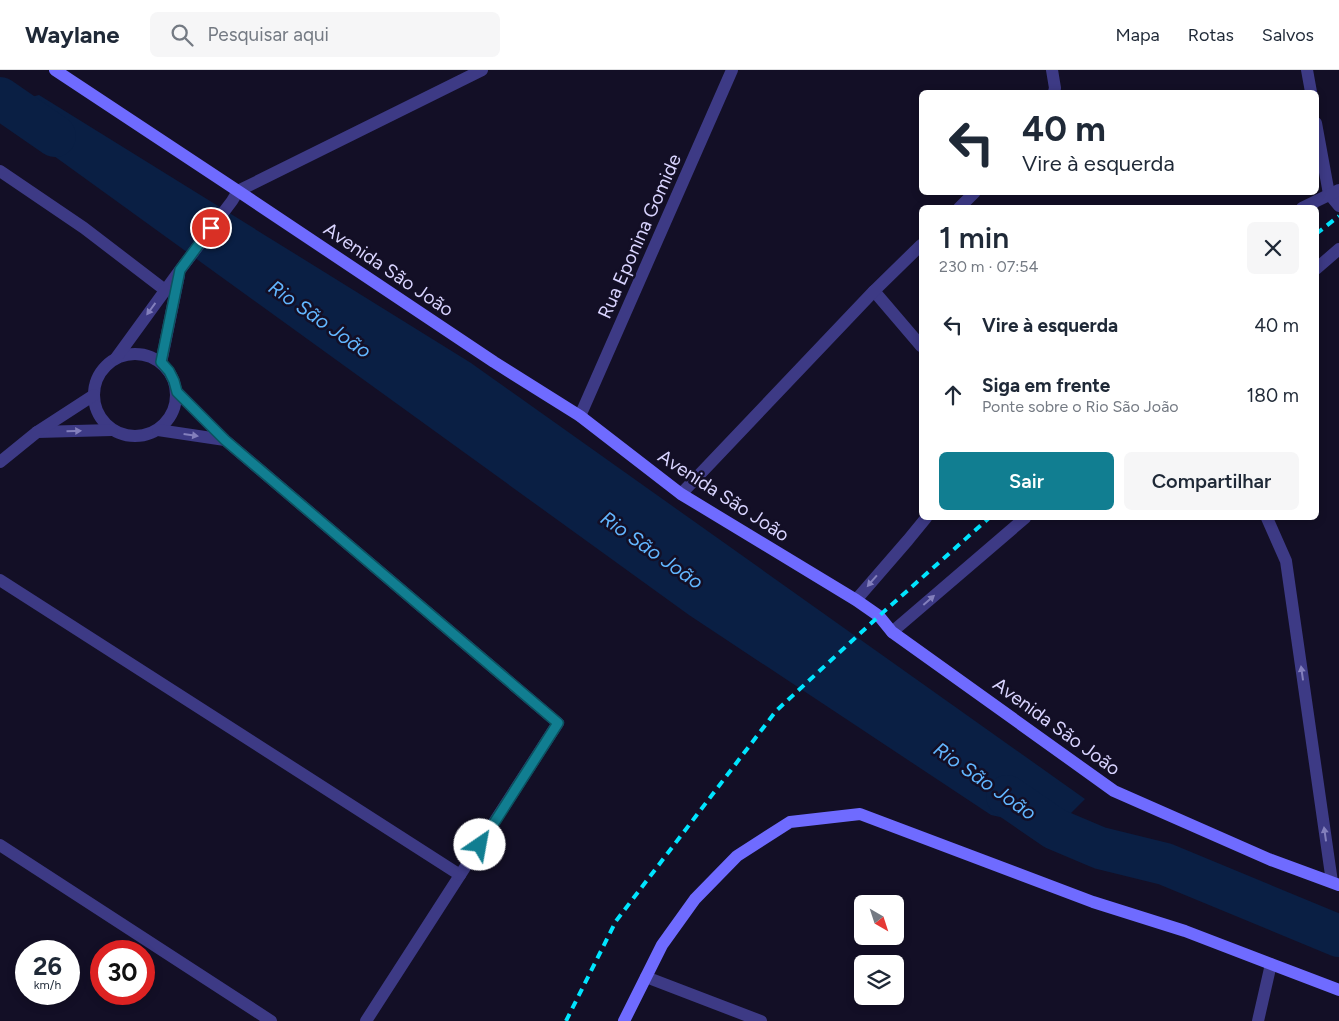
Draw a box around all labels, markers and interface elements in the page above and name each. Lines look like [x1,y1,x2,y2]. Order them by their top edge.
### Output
search box [150,12,500,57]
text: Waylane [25,20,120,49]
icon: search [168,21,196,49]
text: Pesquisar aqui [208,23,329,46]
text: Mapa [1116,24,1160,46]
text: Rotas [1188,24,1234,46]
text: Salvos [1262,24,1314,46]
text: 40 m [1022,108,1106,150]
icon: left [939,110,1004,175]
street label: Rua Eponina Gomide [593,150,686,322]
text: Vire à esquerda [1022,150,1175,177]
pin [190,207,232,249]
icon: arrive [197,214,225,242]
street label: Avenida São João [319,217,458,321]
text: 1 min [939,219,1009,256]
button: close [1247,222,1299,274]
text: 230 m · 07:54 [939,257,1038,276]
water label: Rio São João [264,275,376,363]
one-way arrow [146,302,156,316]
icon: left [939,311,967,339]
text: Vire à esquerda [982,314,1118,337]
text: 40 m [1254,314,1299,337]
text: Siga em frente [982,374,1110,397]
icon: ahead [939,381,967,409]
text: 180 m [1246,384,1299,407]
text: Ponte sobre o Rio São João [982,397,1179,416]
one-way arrow [66,427,82,435]
one-way arrow [184,431,200,439]
street label: Avenida São João [654,444,794,546]
button: Sair [939,452,1114,510]
button: Compartilhar [1124,452,1299,510]
water label: Rio São João [596,506,708,594]
one-way arrow [866,575,878,587]
one-way arrow [923,594,935,606]
one-way arrow [1298,665,1306,681]
street label: Avenida São João [989,673,1125,780]
water label: Rio São João [929,737,1041,825]
position arrow [453,818,505,870]
one-way arrow [1321,826,1329,842]
north arrow [854,895,904,945]
map controls [854,895,904,1005]
speed limit sign: 30 [90,940,155,1005]
text: 26 [33,951,62,981]
button: layers [854,955,904,1005]
text: km/h [34,978,61,992]

